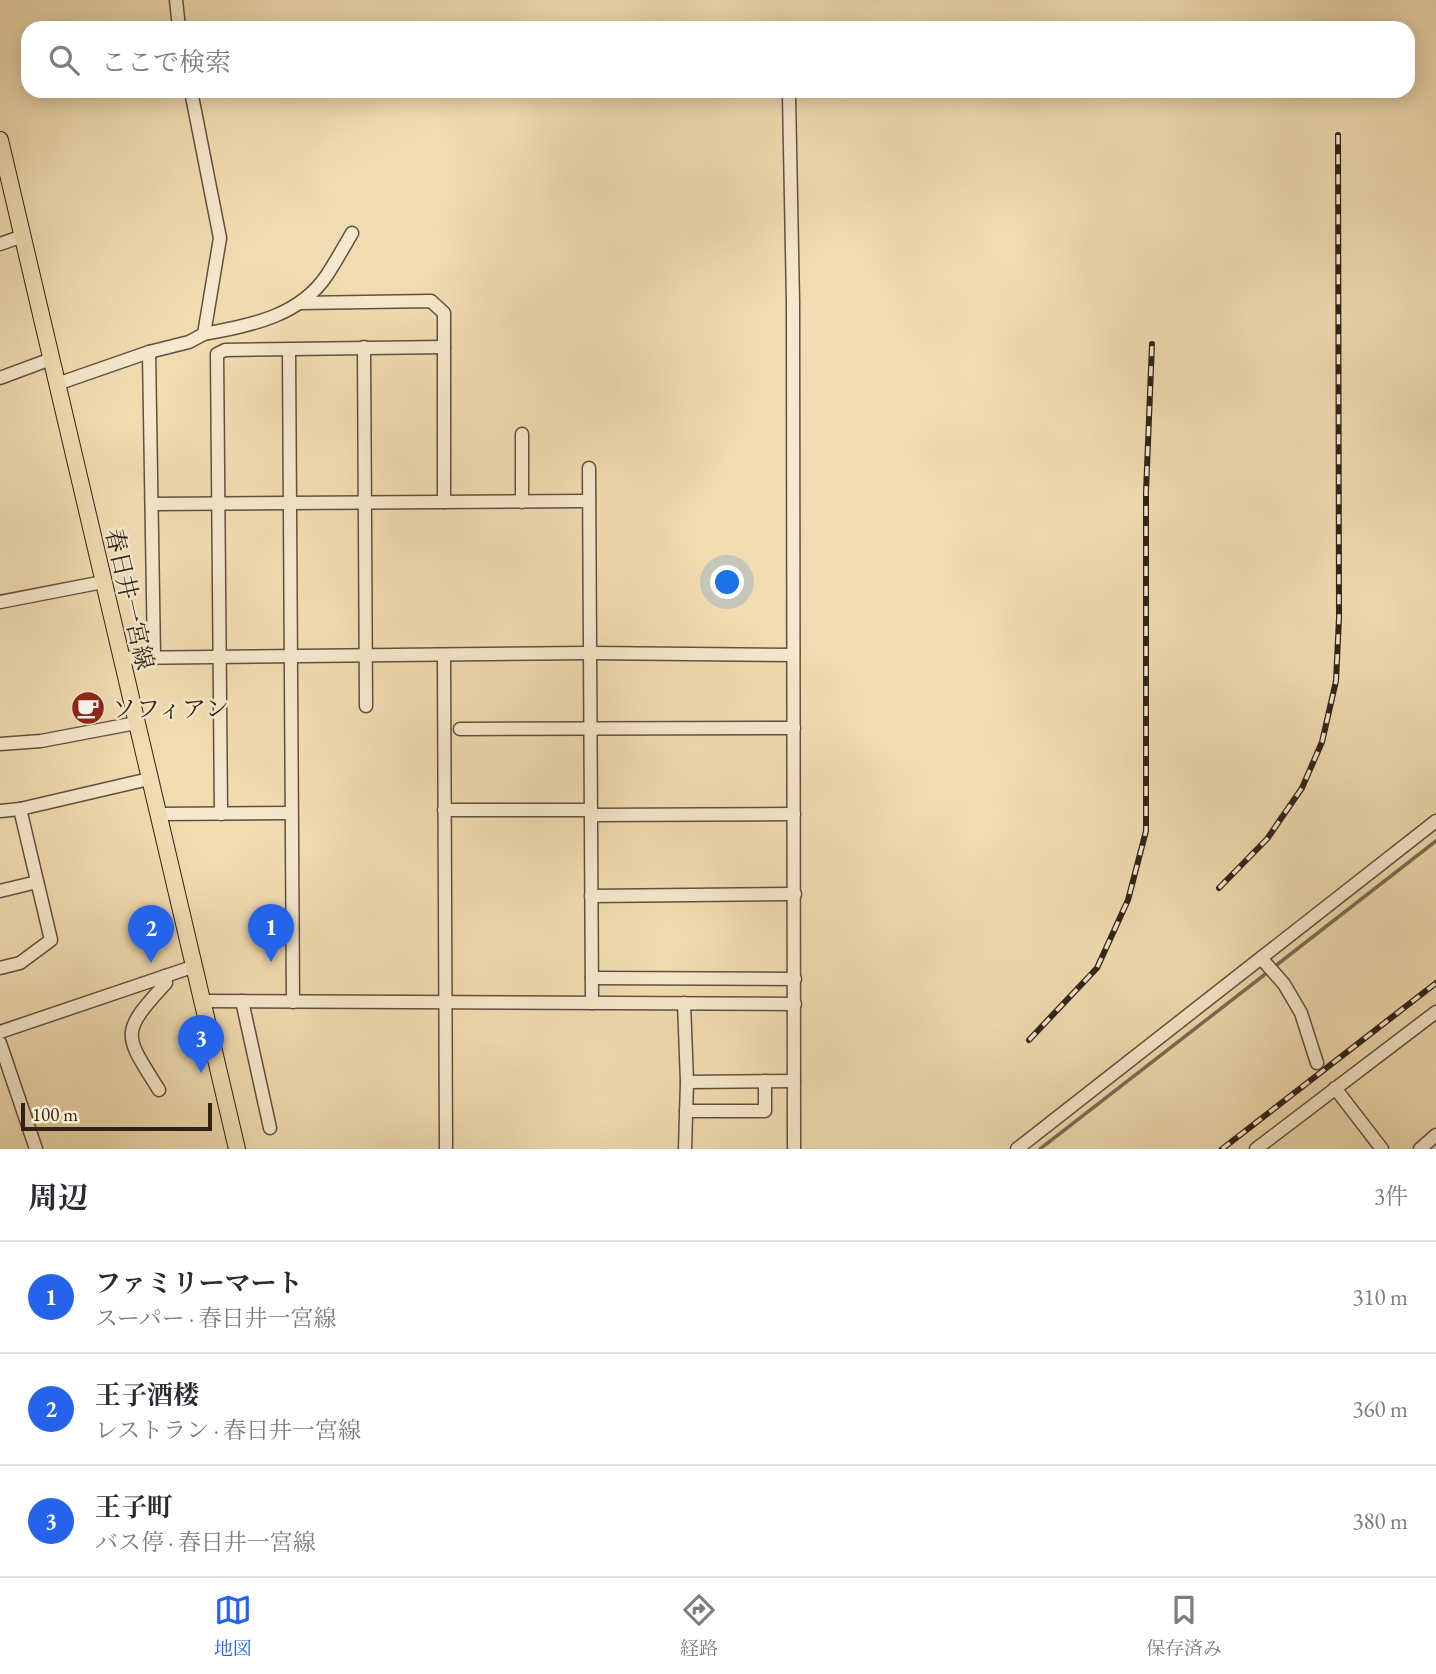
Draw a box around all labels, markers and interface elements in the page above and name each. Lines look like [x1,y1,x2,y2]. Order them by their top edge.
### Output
search box [21,21,1415,98]
icon: search [45,41,83,79]
text: ここで検索 [101,45,231,79]
street label: 春日井一宮線 [99,525,161,673]
your location [710,565,744,599]
cafe icon: ソフィアン [69,689,107,727]
place label: ソフィアン [112,693,229,724]
pin: 1 [248,904,294,962]
pin: 2 [128,905,174,963]
pin: 3 [178,1015,224,1073]
scale bar [21,1100,212,1132]
text: 100 m [32,1102,78,1127]
text: 周辺 [28,1178,88,1217]
text: 3件 [1374,1181,1408,1211]
text: ファミリーマート [95,1266,302,1300]
text: 1 [45,1282,57,1312]
text: 310 m [1352,1282,1408,1312]
text: スーパー · 春日井一宮線 [95,1303,337,1333]
text: 王子酒楼 [95,1378,199,1412]
text: 2 [45,1394,57,1424]
text: 360 m [1352,1394,1408,1424]
text: レストラン · 春日井一宮線 [95,1415,361,1445]
text: 王子町 [95,1490,173,1524]
text: 3 [45,1506,57,1536]
text: 380 m [1352,1506,1408,1536]
text: バス停 · 春日井一宮線 [95,1527,316,1557]
tab: 地図 [214,1591,252,1661]
tab: 経路 [680,1591,718,1661]
tab: 保存済み [1146,1591,1222,1661]

